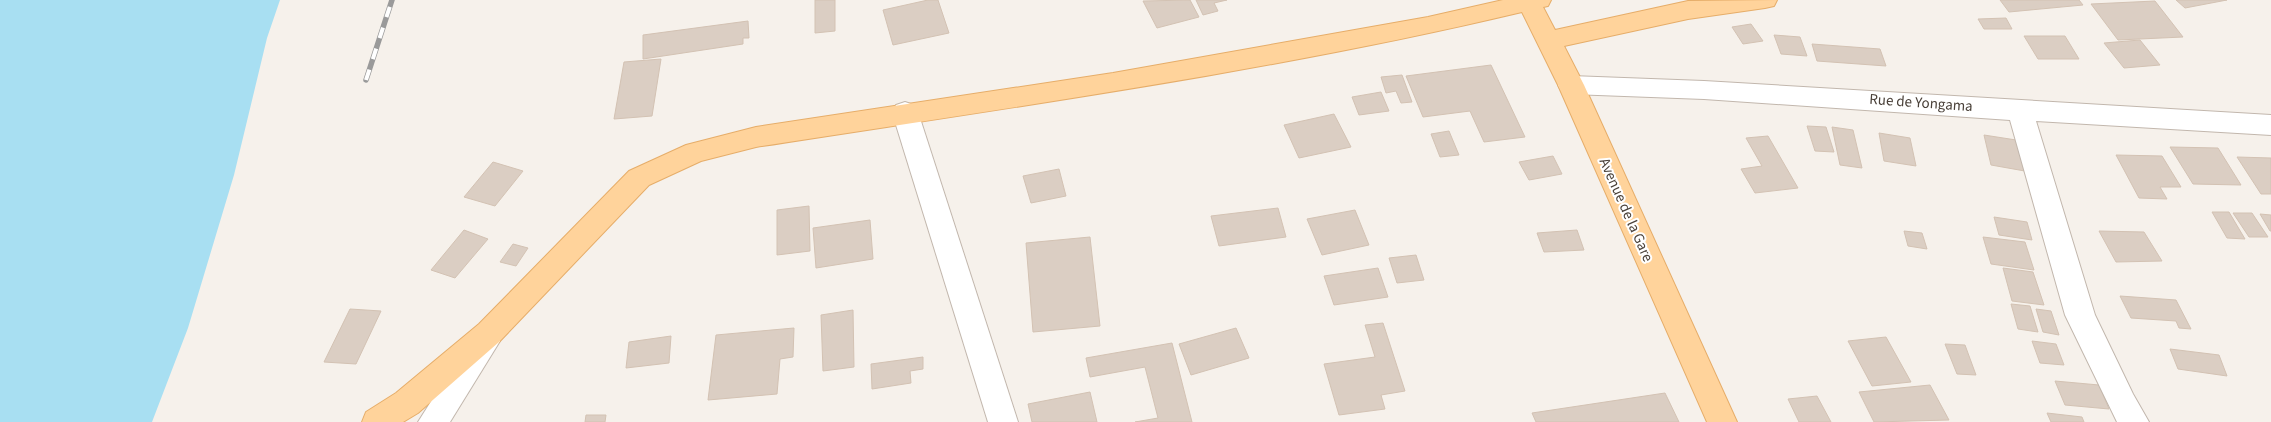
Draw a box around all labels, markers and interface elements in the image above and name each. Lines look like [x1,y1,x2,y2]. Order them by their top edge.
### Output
street label: Rue de Yongama [1869,89,1973,117]
street label: Avenue de la Gare [1594,155,1658,265]

